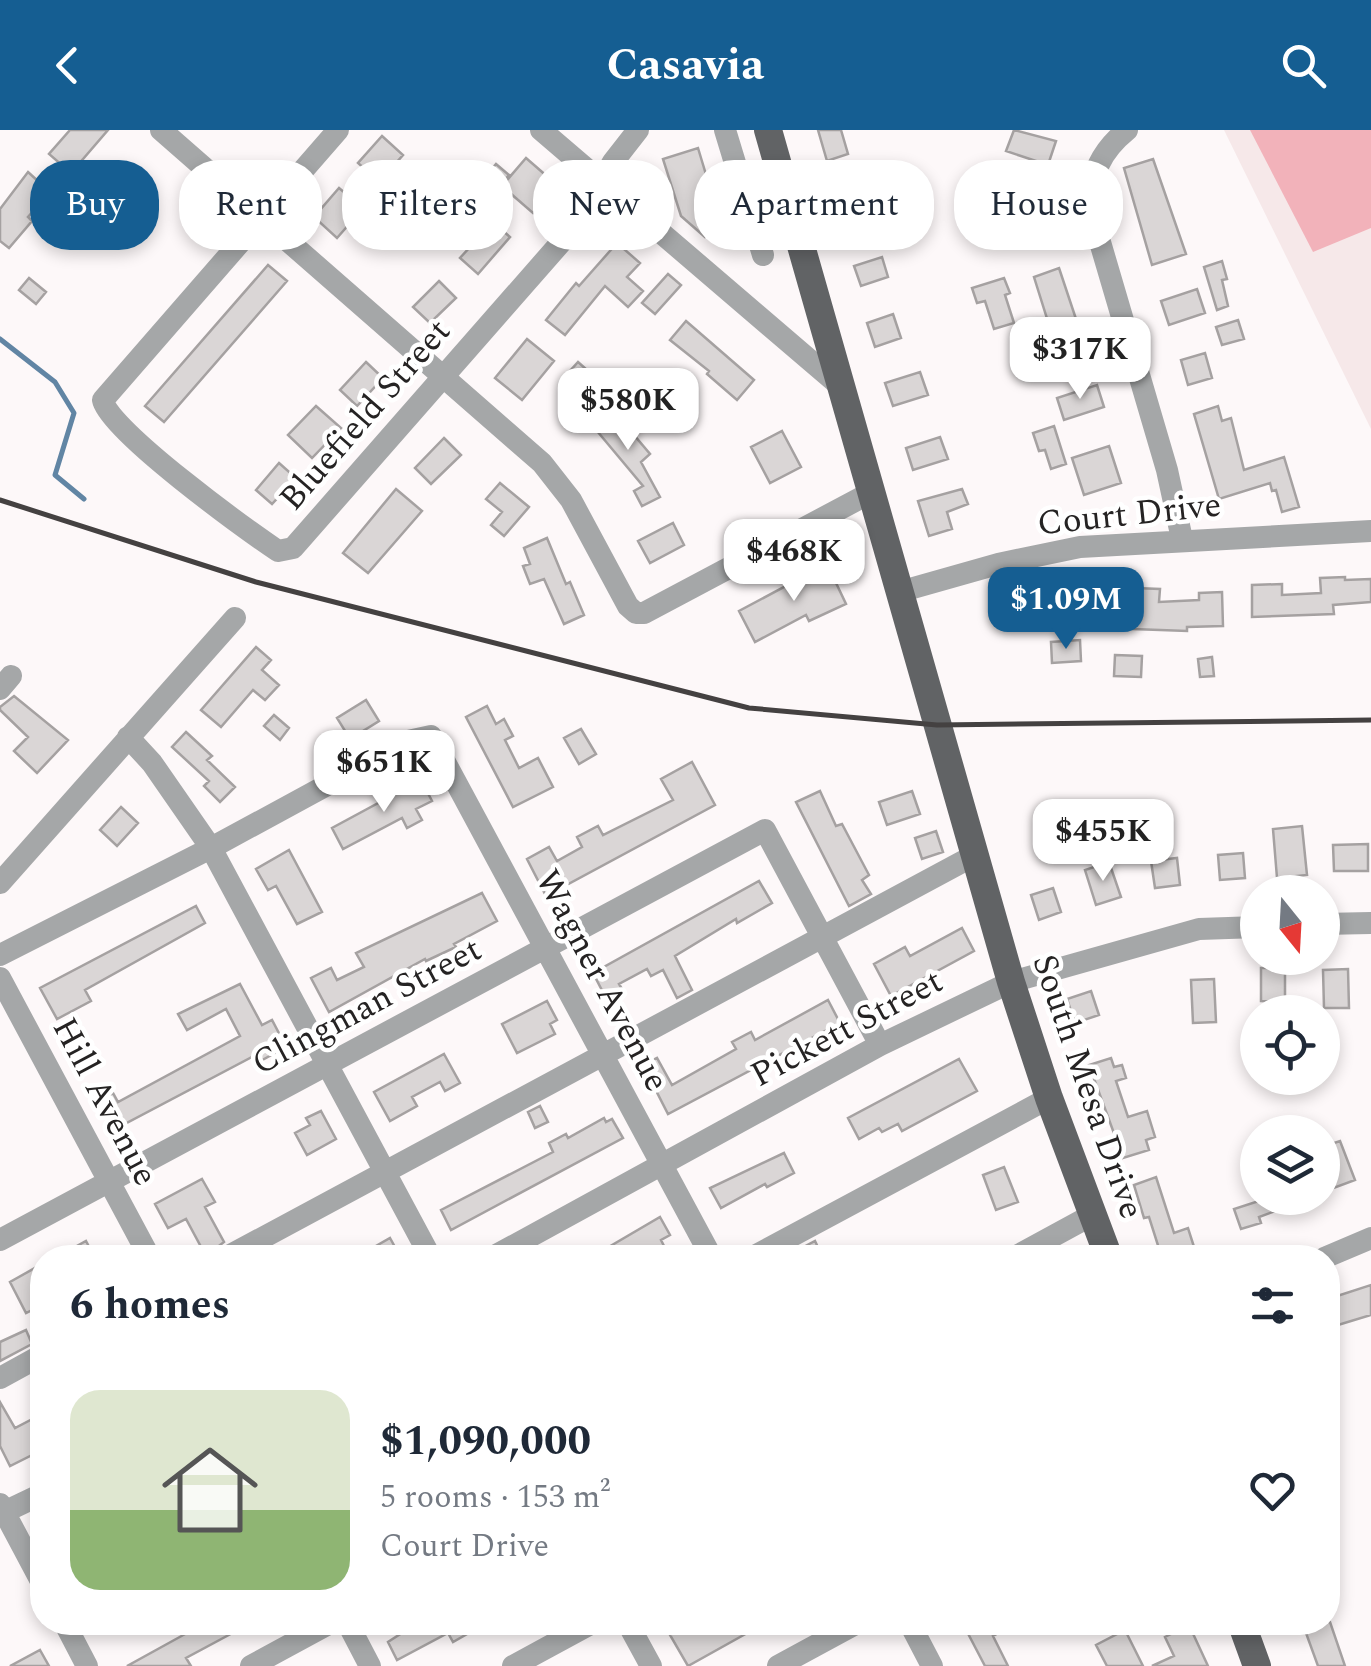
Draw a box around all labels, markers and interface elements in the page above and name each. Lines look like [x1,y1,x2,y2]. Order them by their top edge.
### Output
text: Casavia [607,31,764,100]
icon: back [40,38,95,93]
icon: search [1276,38,1331,93]
chip: Buy [30,160,159,250]
chip: Rent [179,160,322,250]
chip: Filters [342,160,513,250]
chip: New [533,160,674,250]
chip: Apartment [694,160,934,250]
chip: House [954,160,1123,250]
street label: Bluefield Street [266,307,464,523]
pin: $317K [1010,317,1150,402]
text: $317K [1032,325,1128,374]
pin: $580K [558,368,698,453]
text: $580K [580,376,676,425]
street label: Court Drive [1035,478,1224,550]
pin: $468K [724,519,864,604]
text: $468K [746,527,842,576]
pin: $1.09M [985,567,1147,652]
text: $1.09M [1010,575,1122,624]
pin: $651K [314,730,454,815]
text: $651K [336,738,432,787]
pin: $455K [1033,799,1173,884]
text: $455K [1055,807,1151,856]
street label: Wagner Avenue [521,860,683,1101]
north arrow [1240,875,1340,975]
map controls [1240,875,1340,1215]
street label: Clingman Street [242,923,491,1089]
street label: South Mesa Drive [1018,947,1158,1226]
street label: Pickett Street [741,955,952,1101]
button: locate [1240,995,1340,1095]
street label: Hill Avenue [38,1008,171,1195]
button: layers [1240,1115,1340,1215]
text: 6 homes [70,1274,230,1337]
icon: filters [1245,1278,1300,1333]
text: $1,090,000 [380,1410,591,1473]
icon: home [150,1430,270,1550]
icon: heart [1245,1463,1300,1518]
text: 5 rooms · 153 m² [380,1473,610,1522]
text: Court Drive [380,1522,549,1571]

